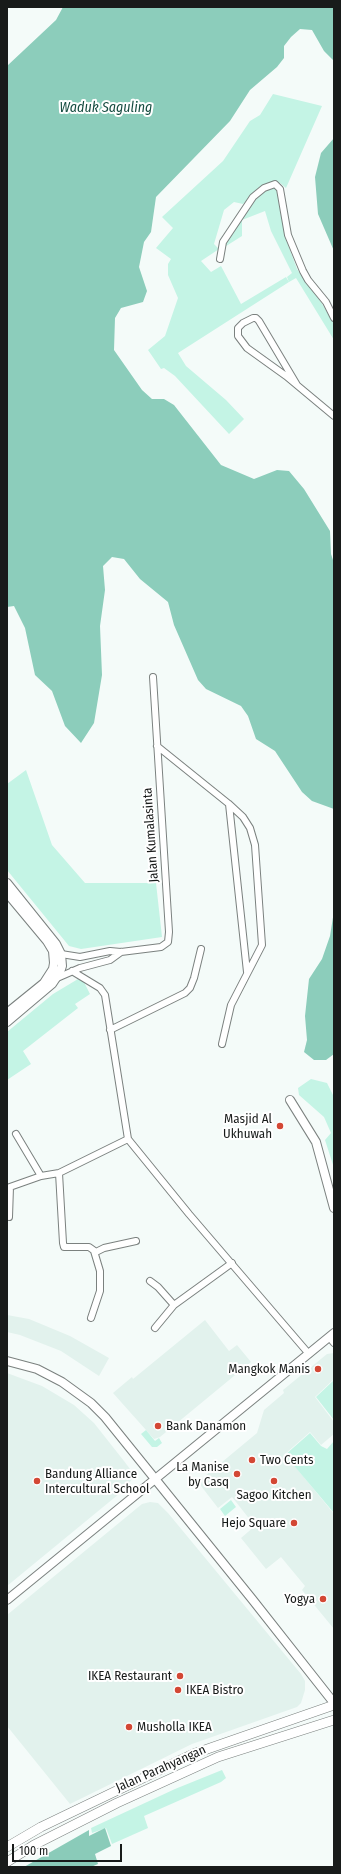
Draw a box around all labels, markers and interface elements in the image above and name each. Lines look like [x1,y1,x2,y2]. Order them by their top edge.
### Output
water label: Waduk Saguling [60,100,152,116]
street label: Jalan Kumalasinta [140,787,162,883]
place label: Masjid Al Ukhuwah [223,1111,272,1142]
marker: Masjid Al Ukhuwah [275,1121,285,1131]
place label: Mangkok Manis [228,1361,310,1377]
marker: Mangkok Manis [313,1364,323,1374]
place label: Bank Danamon [166,1418,246,1434]
marker: Bank Danamon [153,1421,163,1431]
place label: Two Cents [260,1452,313,1468]
marker: Two Cents [247,1455,257,1465]
place label: La Manise by Casq [176,1459,229,1490]
place label: Bandung Alliance Intercultural School [45,1466,149,1497]
marker: La Manise by Casq [232,1469,242,1479]
marker: Bandung Alliance Intercultural School [32,1476,42,1486]
marker: Sagoo Kitchen [269,1476,279,1486]
place label: Sagoo Kitchen [236,1487,312,1503]
place label: Hejo Square [221,1515,286,1531]
marker: Hejo Square [289,1518,299,1528]
place label: Yogya [284,1591,315,1607]
marker: Yogya [318,1594,328,1604]
place label: IKEA Restaurant [88,1668,172,1684]
marker: IKEA Restaurant [175,1671,185,1681]
place label: IKEA Bistro [186,1682,243,1698]
marker: IKEA Bistro [173,1685,183,1695]
place label: Musholla IKEA [137,1719,212,1735]
marker: Musholla IKEA [124,1722,134,1732]
street label: Jalan Parahyangan [113,1742,209,1796]
scale bar [14,1836,124,1862]
text: 100 m [19,1844,48,1858]

